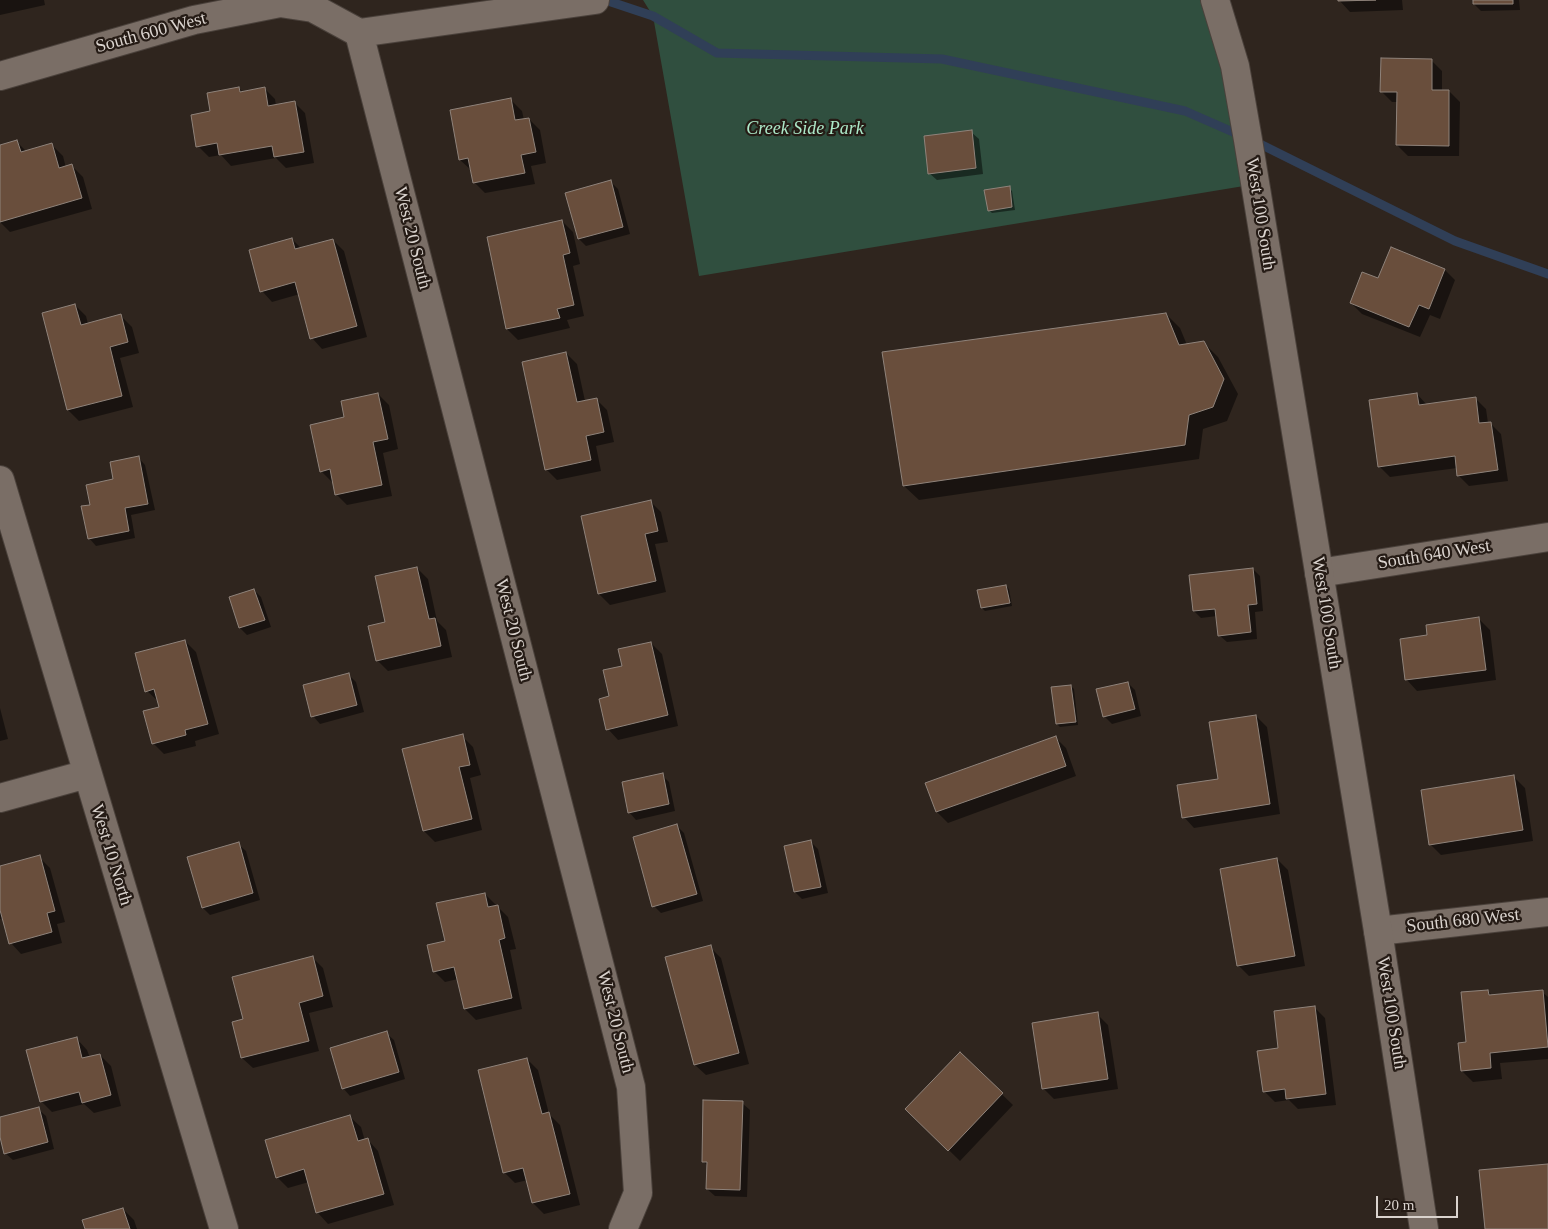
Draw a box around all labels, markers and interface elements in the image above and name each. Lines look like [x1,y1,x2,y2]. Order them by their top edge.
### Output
street label: South 600 West [93,8,209,58]
park label: Creek Side Park [746,118,864,140]
street label: West 100 South [1240,156,1280,272]
street label: West 20 South [389,185,435,291]
street label: South 640 West [1376,535,1492,575]
street label: West 100 South [1306,555,1346,671]
street label: West 20 South [490,577,536,683]
street label: West 10 North [85,802,137,908]
street label: South 680 West [1405,904,1521,938]
street label: West 100 South [1371,955,1411,1071]
street label: West 20 South [592,969,638,1075]
scale bar [1378,1186,1460,1218]
text: 20 m [1384,1197,1414,1213]

